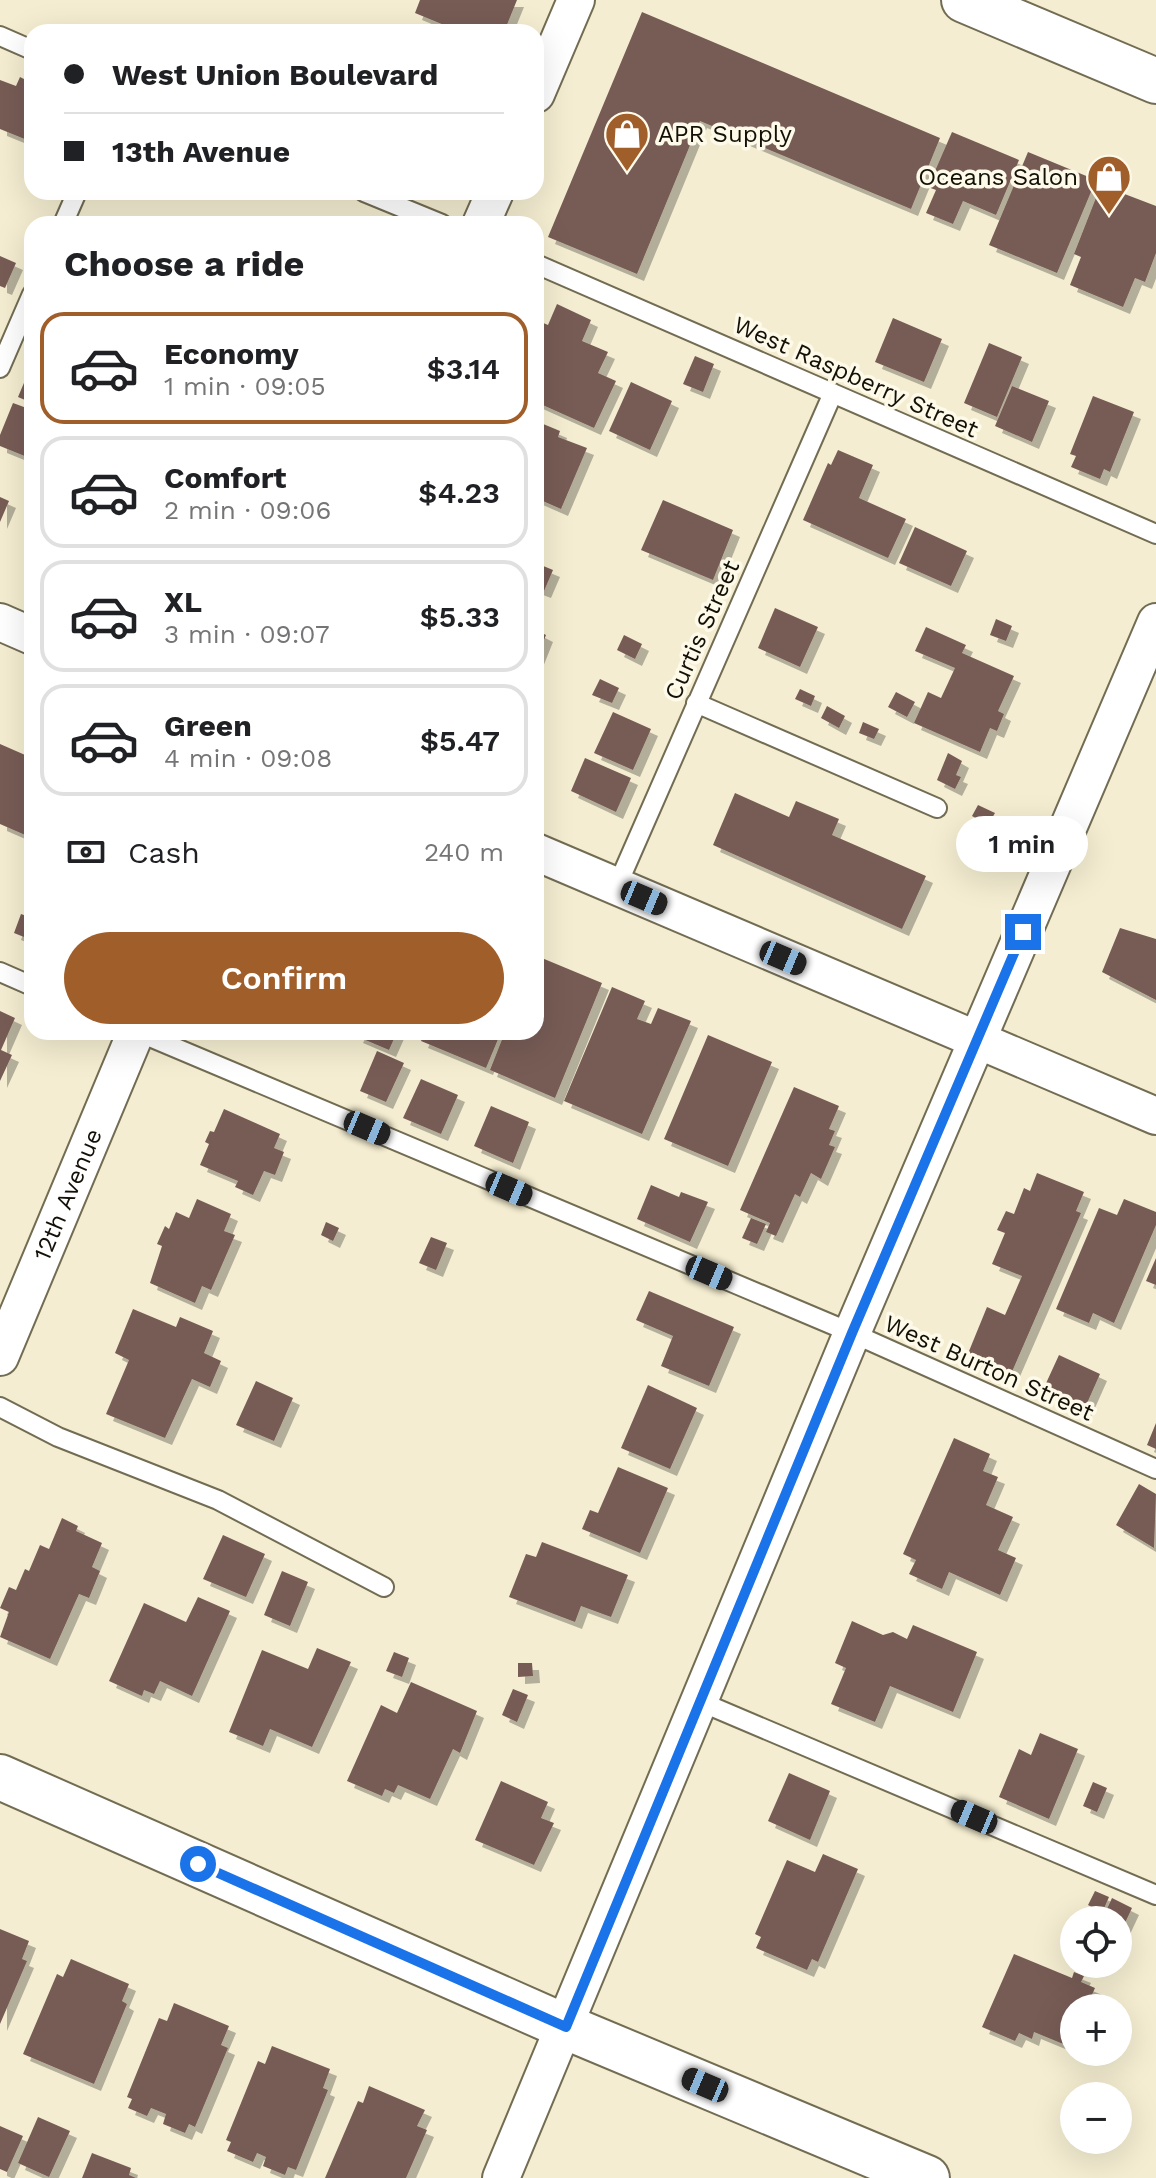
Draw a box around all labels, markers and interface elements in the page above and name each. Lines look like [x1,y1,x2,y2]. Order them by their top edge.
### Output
text: West Union Boulevard [112,57,438,92]
shop icon: APR Supply [603,110,651,173]
place label: APR Supply [658,120,793,148]
text: 13th Avenue [112,134,290,169]
shop icon: Oceans Salon [1085,153,1133,216]
place label: Oceans Salon [918,163,1078,191]
text: Choose a ride [64,243,304,285]
street label: West Raspberry Street [729,310,983,444]
icon: car [68,332,140,404]
text: Economy [164,336,299,371]
text: $3.14 [427,351,500,386]
text: 1 min · 09:05 [164,371,326,401]
icon: car [68,456,140,528]
text: Comfort [164,460,286,495]
text: $4.23 [418,475,500,510]
text: 2 min · 09:06 [164,495,331,525]
street label: Curtis Street [659,556,745,704]
icon: car [68,580,140,652]
text: XL [164,584,202,619]
text: $5.33 [420,599,500,634]
text: 3 min · 09:07 [164,619,330,649]
icon: car [68,704,140,776]
text: Green [164,708,252,743]
text: $5.47 [420,723,500,758]
text: 4 min · 09:08 [164,743,332,773]
callout: 1 min [957,816,1089,872]
text: 1 min [989,829,1055,859]
icon: cash [64,830,108,874]
text: Cash [128,835,200,870]
text: 240 m [424,837,504,867]
car [617,878,671,918]
route end [1005,914,1041,950]
button: Confirm [64,932,504,1024]
car [756,938,810,978]
car [340,1108,394,1148]
street label: 12th Avenue [28,1124,108,1265]
car [482,1169,536,1209]
car [682,1253,736,1293]
street label: West Burton Street [880,1309,1098,1427]
car [947,1797,1001,1837]
route start [180,1846,216,1882]
map controls [1060,1906,1132,2154]
button: locate [1060,1906,1132,1978]
button: + [1060,1994,1132,2066]
car [678,2065,732,2105]
button: − [1060,2082,1132,2154]

